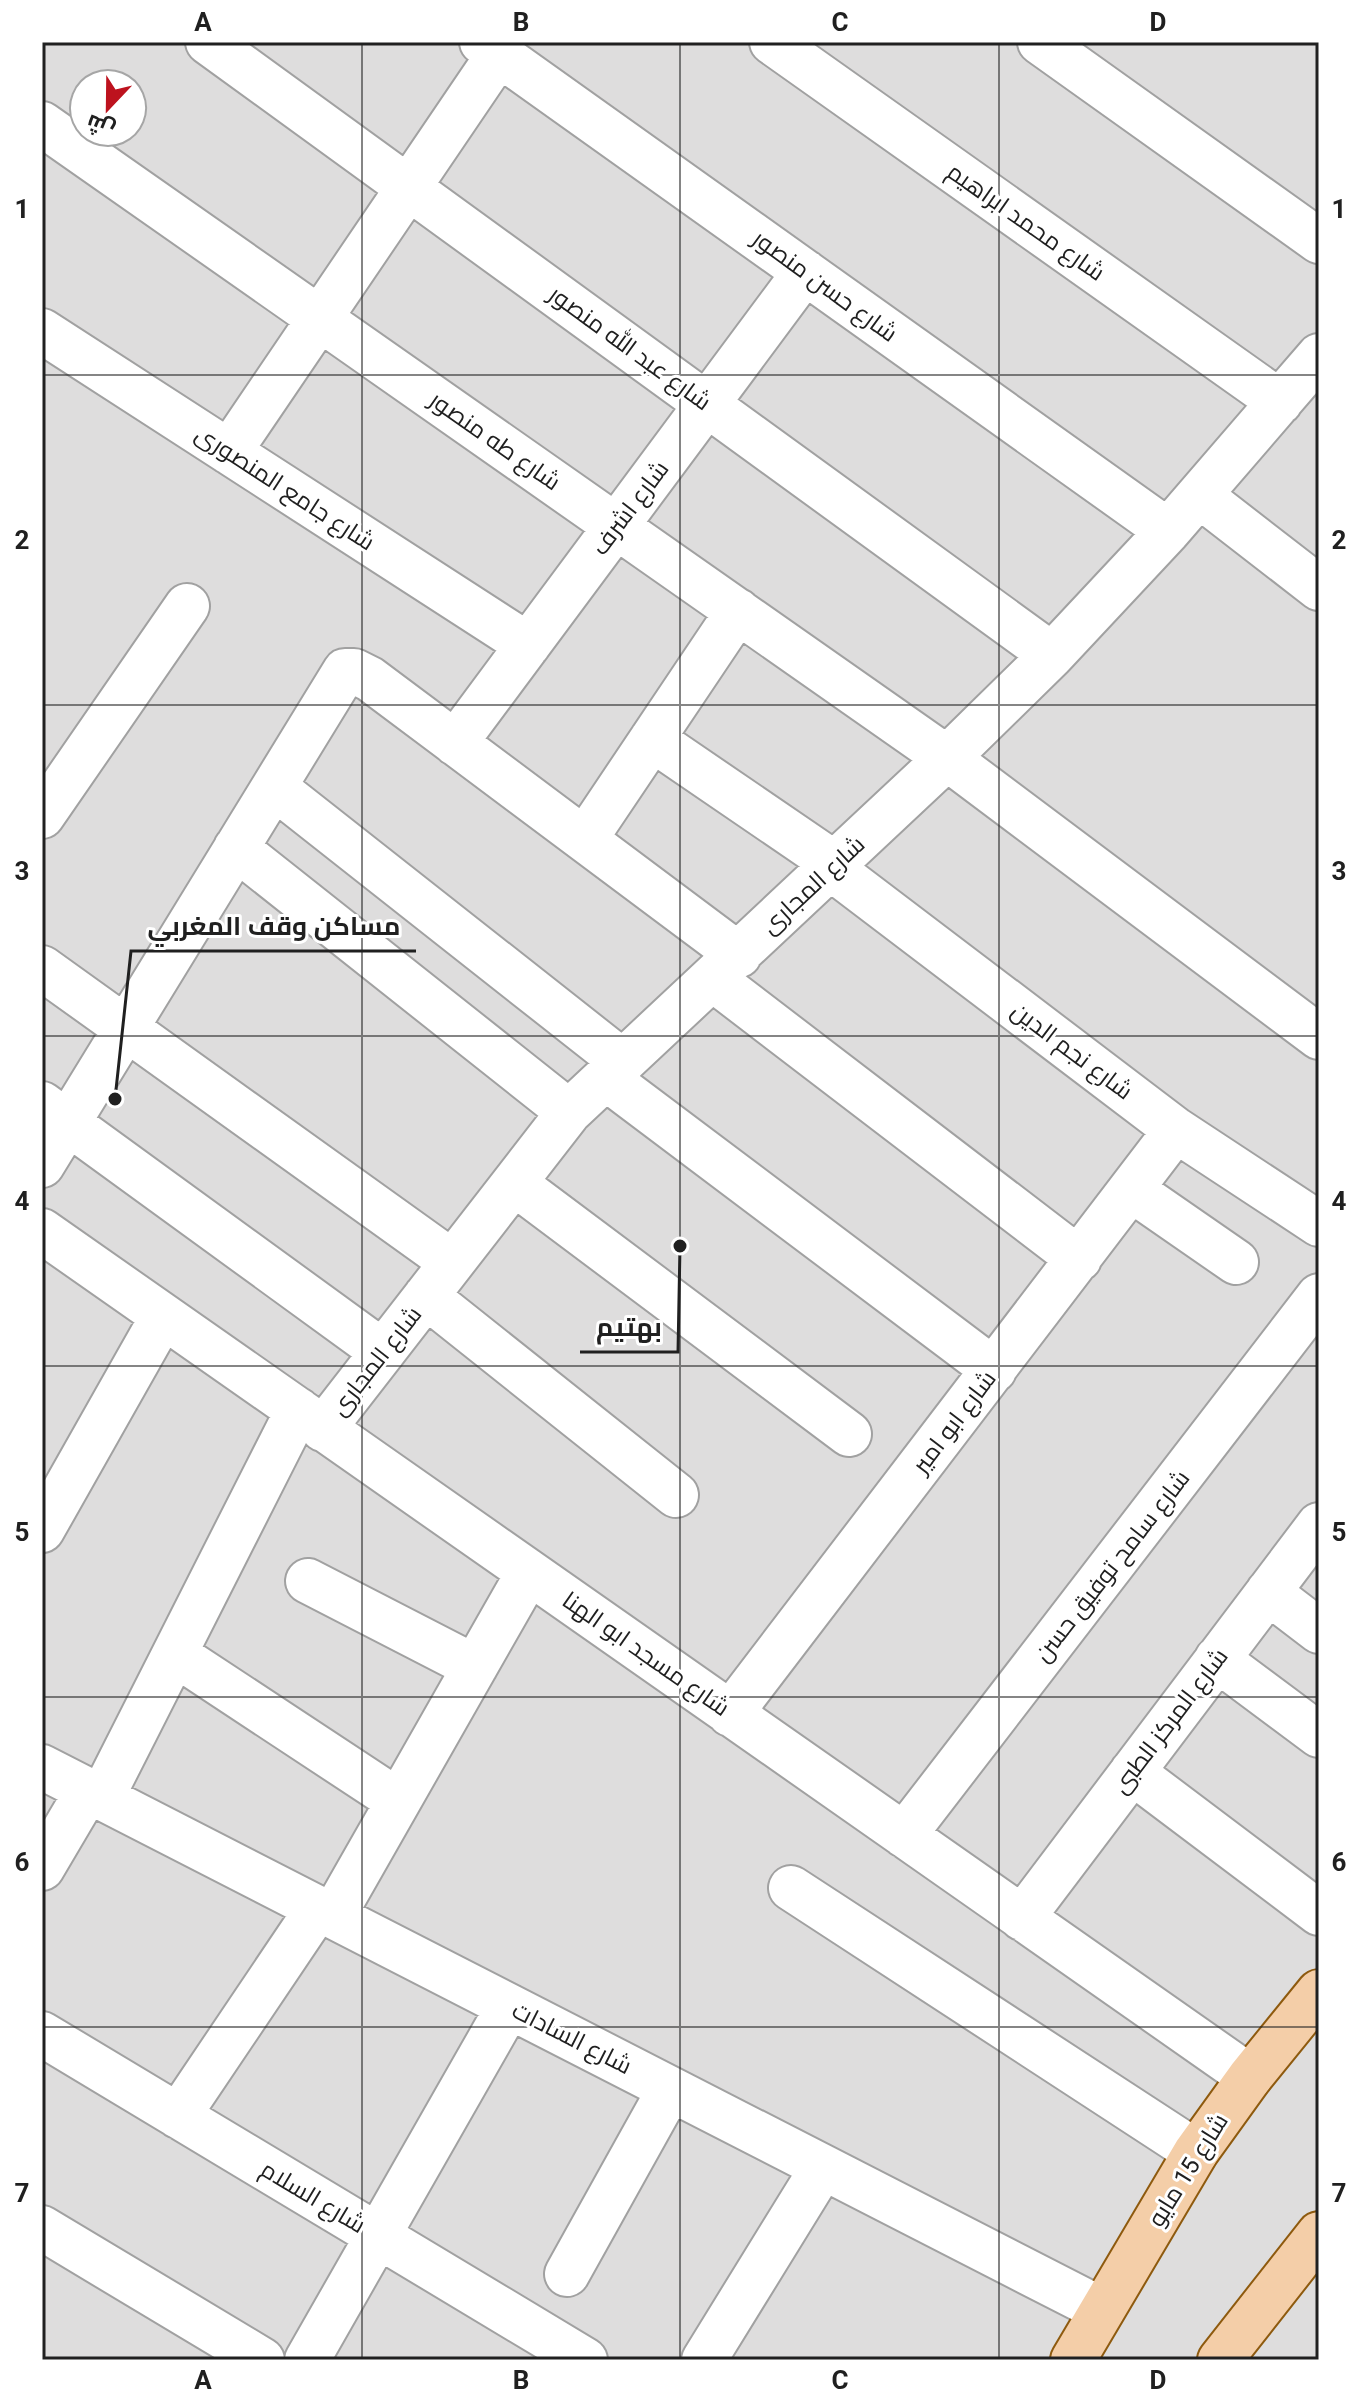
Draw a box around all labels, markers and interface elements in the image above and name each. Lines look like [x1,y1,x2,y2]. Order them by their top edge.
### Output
text: A [194,7,212,37]
text: B [513,7,529,37]
text: C [831,7,849,37]
text: D [1150,7,1166,37]
north arrow [68,68,148,148]
text: ش [83,108,119,143]
street label: شارع محمد ابراهيم [941,157,1110,288]
text: 1 [15,194,29,224]
text: 1 [1332,194,1346,224]
street label: شارع حسن منصور [744,223,903,349]
street label: شارع عبد الله منصور [541,277,718,418]
street label: شارع طه منصور [421,384,566,498]
street label: شارع جامع المنصورى [189,420,380,558]
street label: شارع اشرف [586,456,676,562]
text: 2 [15,525,29,555]
text: 2 [1332,525,1346,555]
street label: شارع المجارى [756,830,872,941]
text: 3 [15,856,29,886]
text: 3 [1332,856,1346,886]
callout: مساكن وقف المغربي [131,901,416,951]
text: مساكن وقف المغربي [148,911,400,947]
street label: شارع نجم الدين [1005,996,1138,1107]
text: 4 [15,1186,30,1216]
text: 4 [1332,1186,1347,1216]
street label: شارع المجارى [325,1301,429,1422]
callout: بهتيم [580,1302,678,1352]
text: بهتيم [596,1312,662,1345]
street label: شارع ابو امير [905,1365,1003,1482]
street label: شارع سامح توفيق حسن [1028,1465,1197,1669]
text: 5 [15,1517,29,1547]
text: 5 [1332,1517,1346,1547]
street label: شارع مسجد ابو الهنا [556,1586,735,1724]
street label: شارع المركز الطبى [1106,1643,1235,1800]
text: 6 [15,1847,30,1877]
text: 6 [1332,1847,1347,1877]
street label: شارع السادات [507,1996,636,2082]
street label: شارع 15 مايو [1142,2108,1236,2233]
street label: شارع السلام [255,2155,370,2241]
text: 7 [15,2178,29,2208]
text: 7 [1332,2178,1346,2208]
text: A [194,2365,212,2395]
text: B [513,2365,529,2395]
text: C [831,2365,849,2395]
text: D [1150,2365,1166,2395]

